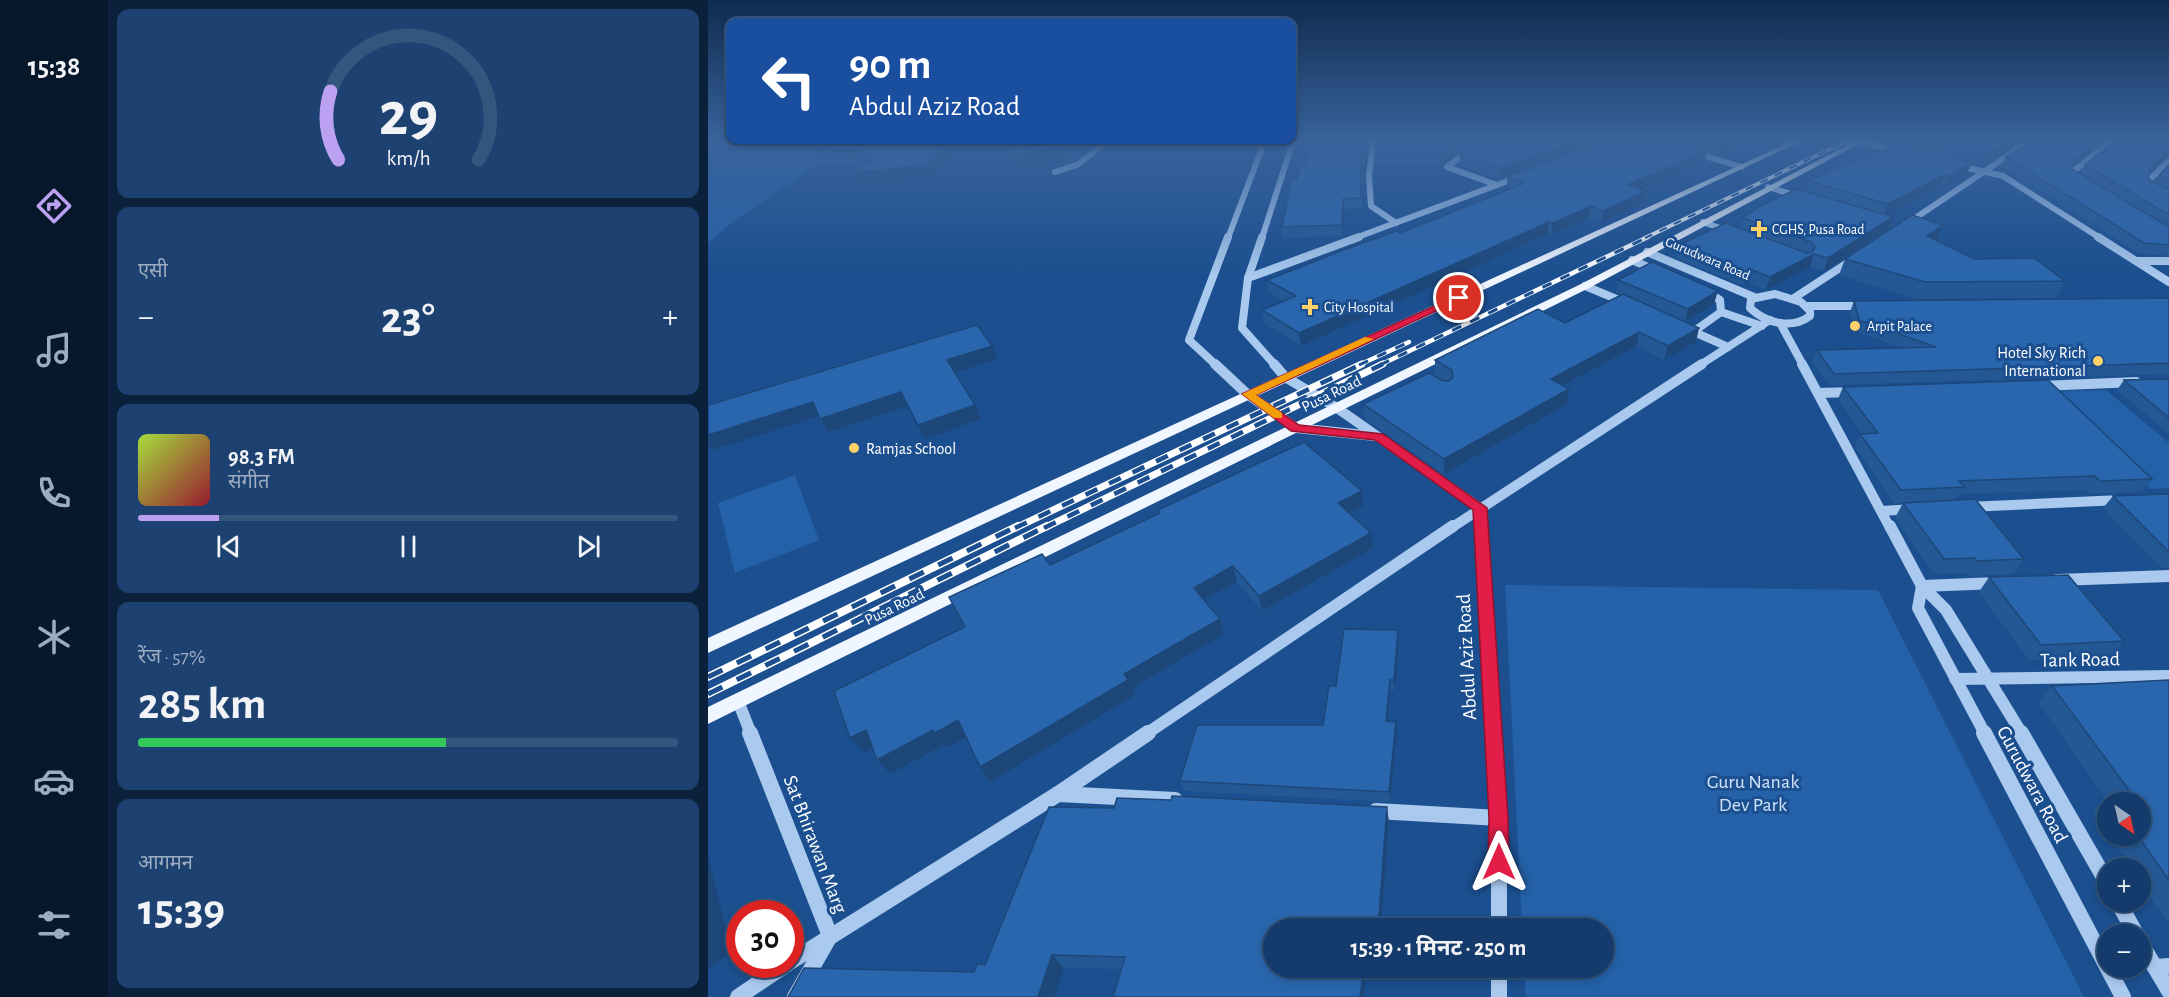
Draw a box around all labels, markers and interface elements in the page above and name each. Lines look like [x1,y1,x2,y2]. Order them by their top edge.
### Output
icon: left [750,42,828,120]
text: 90 m [849,44,931,86]
text: 15:38 [28,53,80,80]
text: 29 [378,84,438,146]
text: Abdul Aziz Road [849,93,1020,120]
text: km/h [386,149,430,170]
icon: directions [33,185,75,227]
marker: CGHS, Pusa Road [1750,220,1768,238]
place label: CGHS, Pusa Road [1772,223,1865,237]
street label: Gurudwara Road [1663,235,1752,283]
text: एसी [138,261,168,281]
pin [1433,272,1484,323]
icon: arrive [1442,281,1475,314]
text: 23° [381,296,435,341]
marker: City Hospital [1301,298,1319,316]
text: − [138,301,154,334]
text: + [662,301,678,334]
place label: City Hospital [1324,301,1394,315]
marker: Arpit Palace [1848,319,1862,333]
place label: Arpit Palace [1867,320,1932,334]
icon: music [33,329,75,371]
place label: Hotel Sky Rich International [1997,345,2086,379]
marker: Hotel Sky Rich International [2091,354,2105,368]
street label: Pusa Road [1299,373,1364,415]
marker: Ramjas School [847,441,861,455]
place label: Ramjas School [866,441,956,458]
text: 98.3 FM [228,446,295,468]
icon: phone [33,472,75,514]
text: संगीत [228,472,269,492]
icon: previous [212,530,245,563]
icon: pause [392,530,425,563]
icon: next [572,530,605,563]
street label: Pusa Road [862,586,927,628]
street label: Abdul Aziz Road [1454,593,1480,721]
icon: climate [33,616,75,658]
text: रेंज · 57% [138,647,205,667]
street label: Tank Road [2040,649,2120,671]
text: 285 km [138,682,266,727]
street label: Gurudwara Road [1993,723,2071,846]
icon: car [33,760,75,802]
park label: Guru Nanak Dev Park [1707,772,1799,815]
street label: Sat Bhirawan Marg [780,773,851,916]
north arrow [2097,792,2151,846]
map controls [2097,792,2151,978]
position arrow [1467,830,1531,894]
text: आगमन [138,853,193,873]
button: + [2097,858,2151,912]
text: 15:39 [138,888,225,933]
speed limit sign: 30 [726,900,804,978]
icon: filters [33,904,75,946]
button: − [2097,924,2151,978]
text: 15:39 · 1 मिनट · 250 m [1351,937,1526,959]

